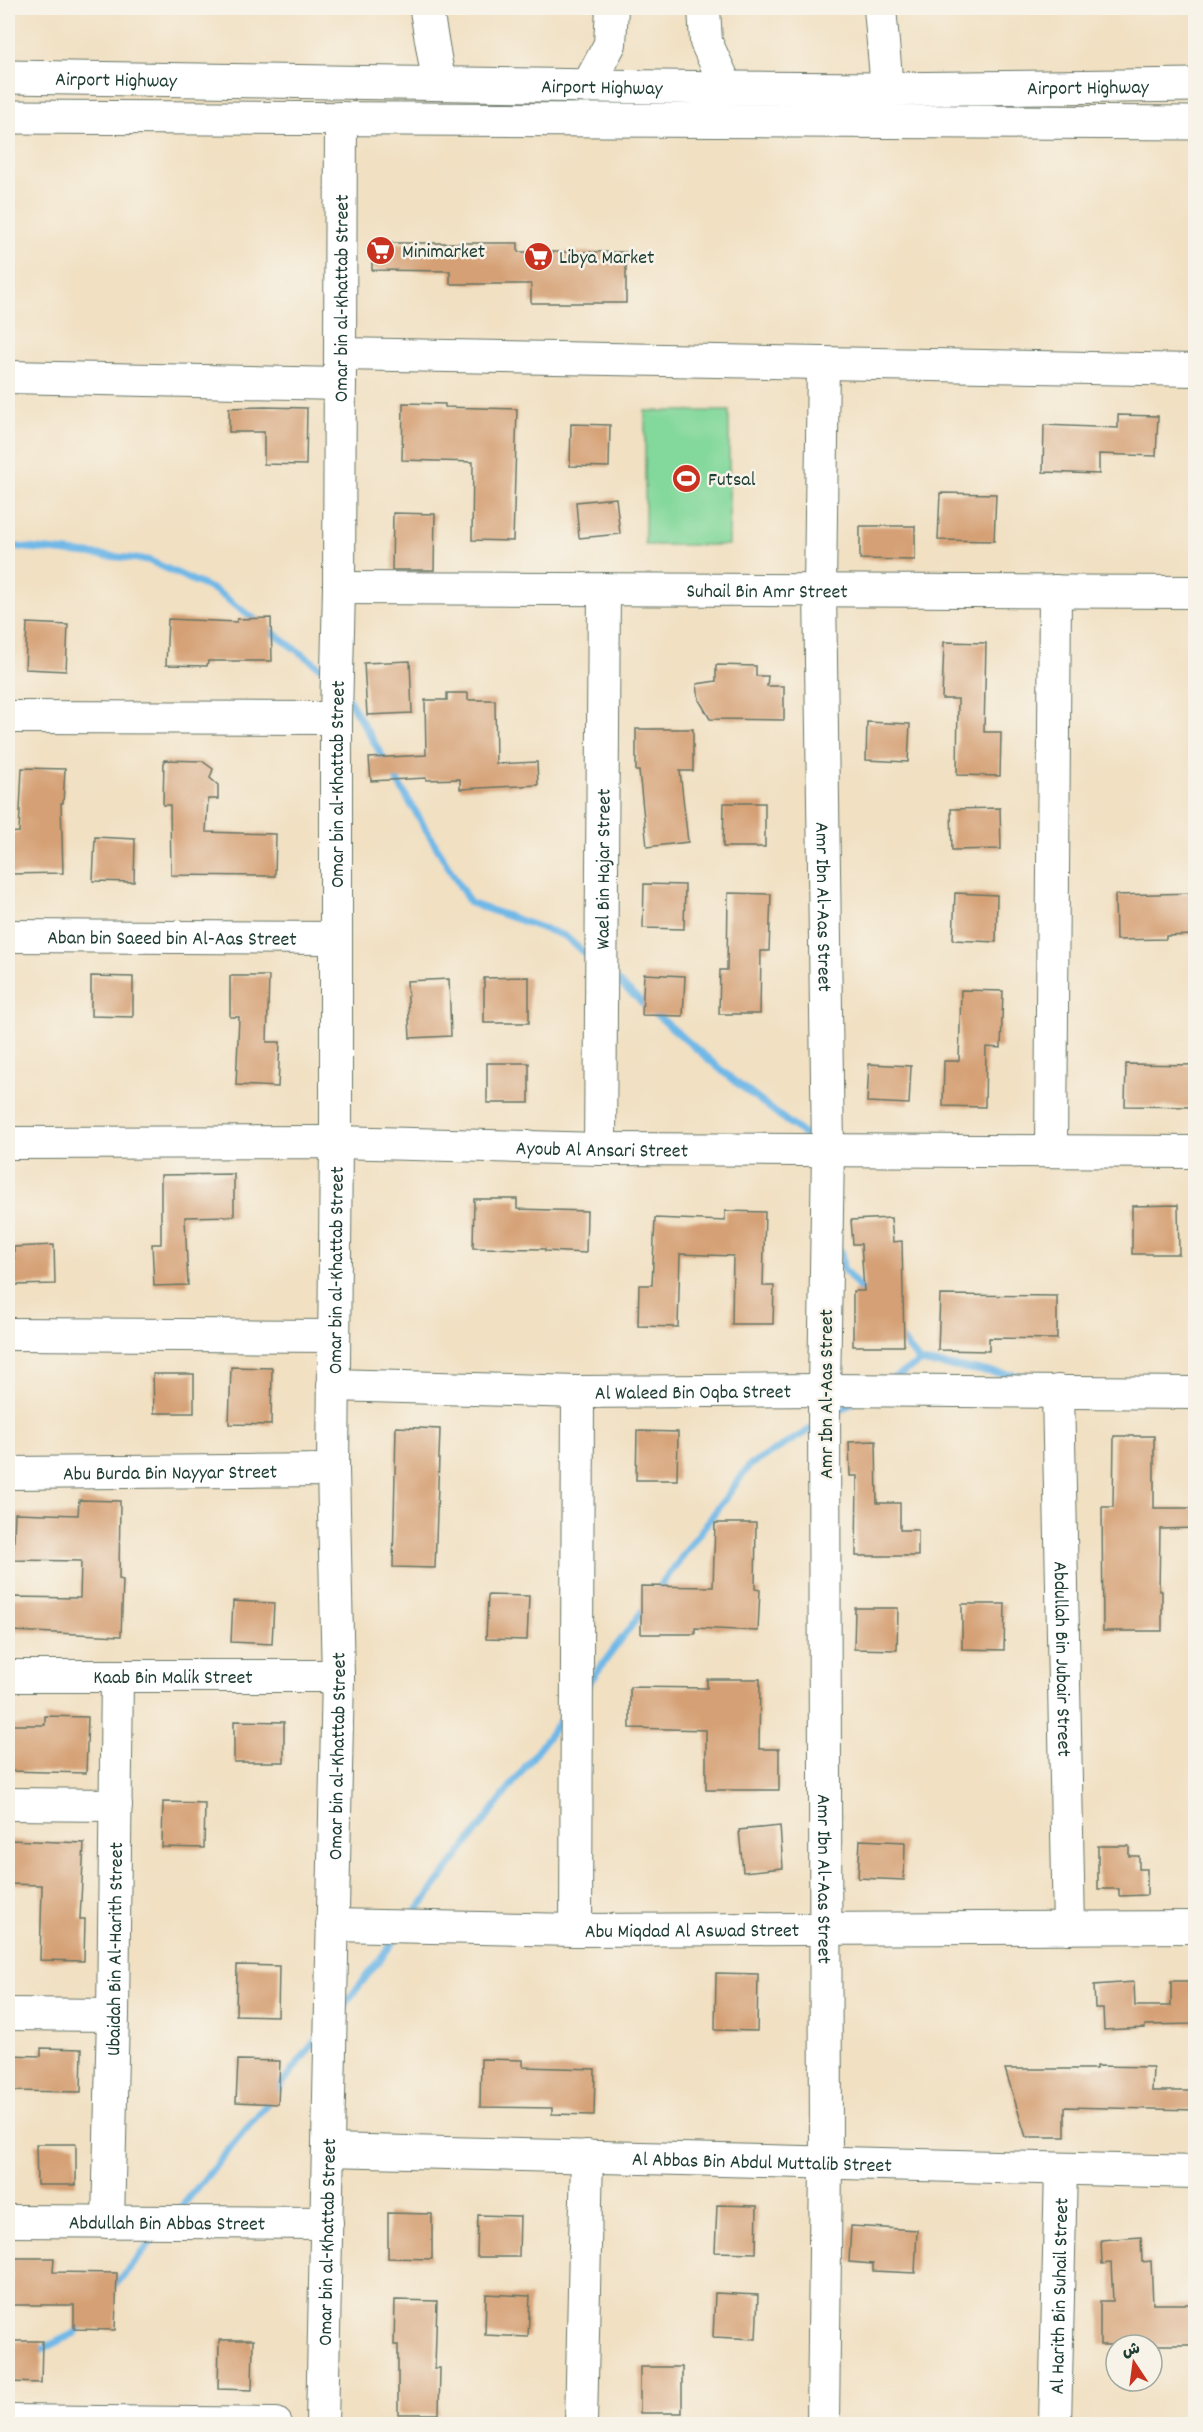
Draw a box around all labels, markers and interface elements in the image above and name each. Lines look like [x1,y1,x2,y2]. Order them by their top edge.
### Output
street label: Airport Highway [55,67,178,97]
street label: Airport Highway [541,74,664,104]
street label: Airport Highway [1027,75,1150,104]
street label: Omar bin al-Khattab Street [329,194,358,402]
supermarket icon: Minimarket [365,234,397,266]
place label: Minimarket [402,239,485,267]
supermarket icon: Libya Market [522,240,554,272]
place label: Libya Market [559,245,654,273]
sports icon: Futsal [671,462,703,494]
place label: Futsal [708,467,756,495]
street label: Suhail Bin Amr Street [686,579,848,607]
street label: Omar bin al-Khattab Street [325,680,354,888]
street label: Wael Bin Hajar Street [590,788,620,950]
street label: Amr Ibn Al-Aas Street [806,822,837,992]
street label: Aban bin Saeed bin Al-Aas Street [47,925,297,955]
street label: Ayoub Al Ansari Street [515,1136,688,1166]
street label: Omar bin al-Khattab Street [323,1166,353,1374]
street label: Amr Ibn Al-Aas Street [814,1309,842,1479]
street label: Al Waleed Bin Oqba Street [595,1379,791,1409]
street label: Abu Burda Bin Nayyar Street [63,1460,277,1489]
street label: Abdullah Bin Jubair Street [1044,1561,1076,1757]
street label: Omar bin al-Khattab Street [323,1652,355,1860]
street label: Kaab Bin Malik Street [93,1665,253,1693]
street label: Amr Ibn Al-Aas Street [808,1794,836,1964]
street label: Ubaidah Bin Al-Harith Street [101,1842,132,2056]
street label: Abu Miqdad Al Aswad Street [585,1918,799,1947]
street label: Omar bin al-Khattab Street [313,2138,345,2346]
street label: Al Abbas Bin Abdul Muttalib Street [632,2147,892,2181]
street label: Al Harith Bin Suhail Street [1045,2197,1077,2395]
street label: Abdullah Bin Abbas Street [69,2210,265,2240]
north arrow [1104,2333,1164,2393]
text: ش [1120,2338,1142,2364]

